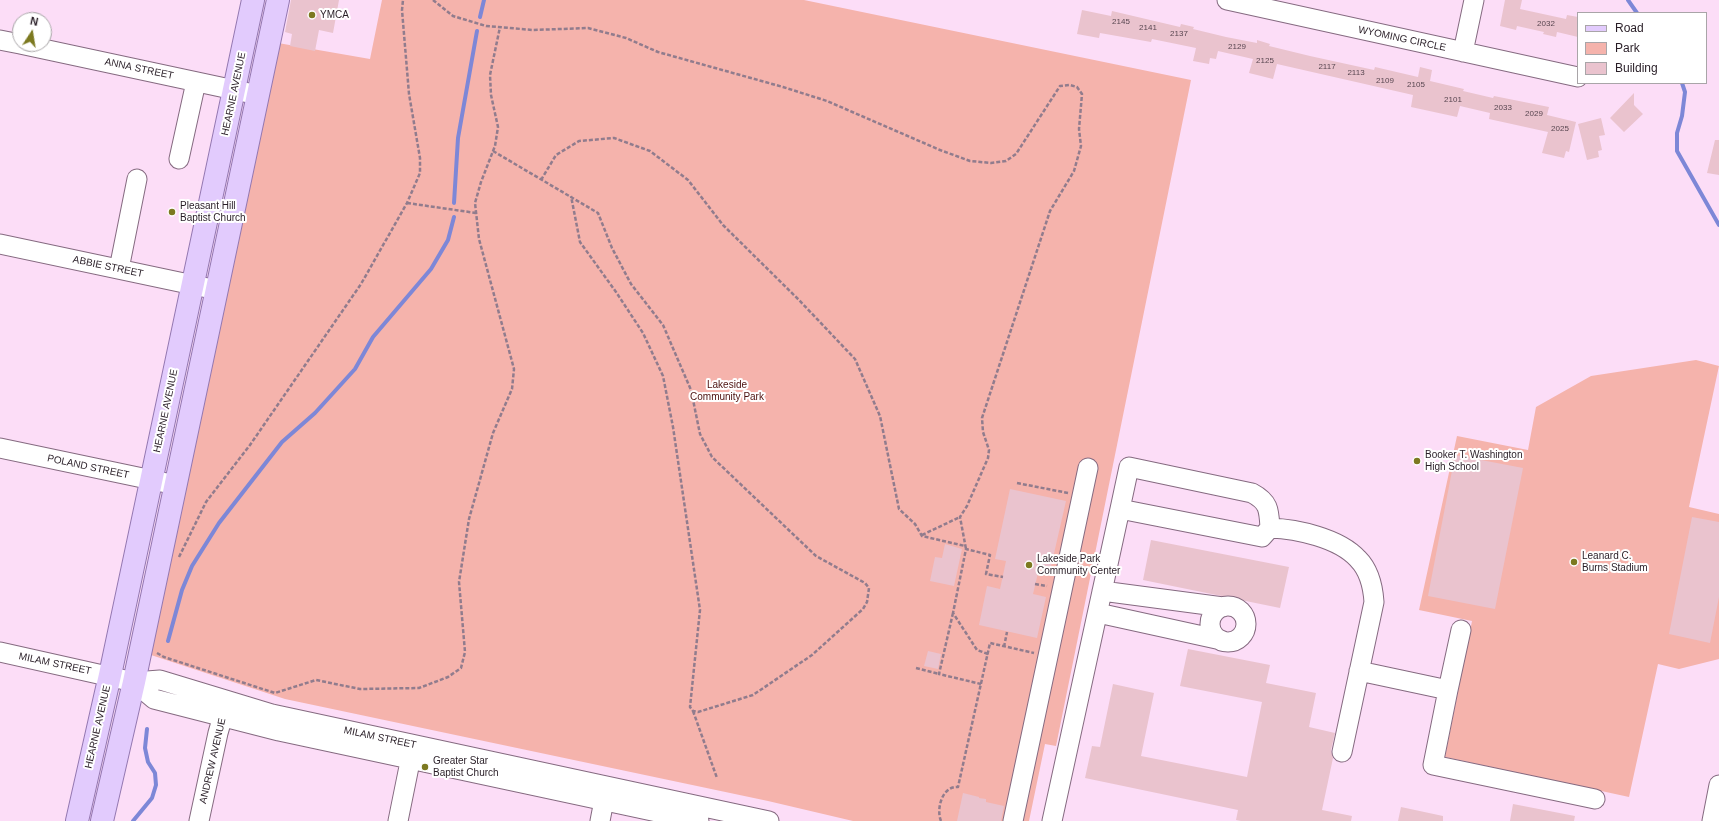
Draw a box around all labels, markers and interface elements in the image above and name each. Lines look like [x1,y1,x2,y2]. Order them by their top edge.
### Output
place label: YMCA [320,9,349,21]
marker: YMCA [307,10,317,20]
north arrow [12,12,52,52]
legend [1577,12,1707,84]
text: N [29,15,39,28]
house number: 2145 [1112,17,1130,27]
house number: 2032 [1537,19,1555,29]
text: Road [1615,21,1644,35]
house number: 2141 [1139,23,1157,33]
street label: WYOMING CIRCLE [1357,24,1447,54]
house number: 2137 [1170,29,1188,39]
text: Park [1615,41,1640,55]
house number: 2129 [1228,42,1246,52]
street label: HEARNE AVENUE [219,51,249,137]
street label: ANNA STREET [104,56,174,82]
house number: 2125 [1256,56,1274,66]
text: Building [1615,61,1658,75]
house number: 2117 [1318,62,1336,72]
house number: 2113 [1347,68,1365,78]
house number: 2109 [1376,76,1394,86]
house number: 2105 [1407,80,1425,90]
house number: 2101 [1444,95,1462,105]
house number: 2033 [1494,103,1512,113]
house number: 2029 [1525,109,1543,119]
house number: 2025 [1551,124,1569,134]
place label: Pleasant Hill Baptist Church [180,200,246,224]
marker: Pleasant Hill Baptist Church [167,207,177,217]
street label: ABBIE STREET [72,254,144,280]
street label: HEARNE AVENUE [151,368,181,454]
park label: Lakeside Community Park [690,379,764,402]
place label: Booker T. Washington High School [1425,449,1522,472]
street label: POLAND STREET [46,452,130,482]
marker: Booker T. Washington High School [1412,456,1422,466]
place label: Leanard C. Burns Stadium [1582,550,1648,574]
place label: Lakeside Park Community Center [1037,553,1120,576]
marker: Leanard C. Burns Stadium [1569,557,1579,567]
marker: Lakeside Park Community Center [1024,560,1034,570]
street label: MILAM STREET [18,650,92,678]
street label: HEARNE AVENUE [83,684,113,770]
street label: ANDREW AVENUE [197,717,229,805]
street label: MILAM STREET [343,724,417,752]
place label: Greater Star Baptist Church [433,755,499,778]
marker: Greater Star Baptist Church [420,762,430,772]

